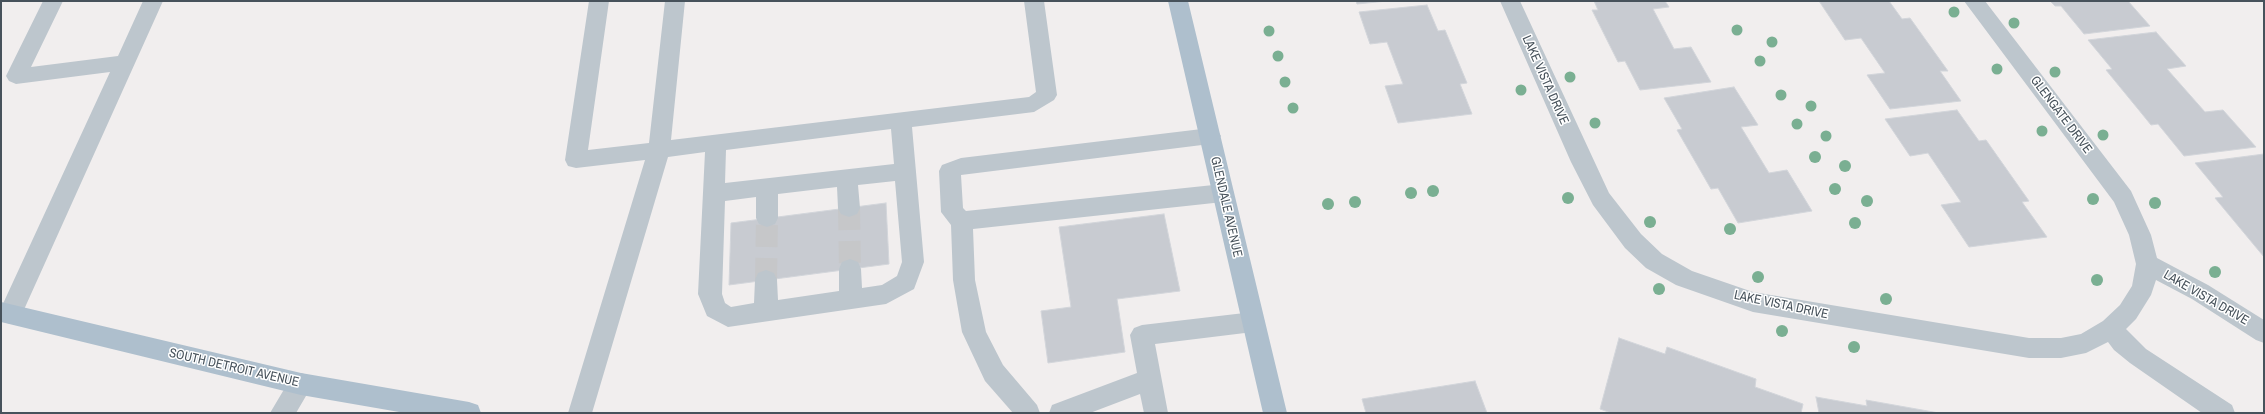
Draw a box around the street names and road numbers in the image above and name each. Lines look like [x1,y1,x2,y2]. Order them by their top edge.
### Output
street label: LAKE VISTA DRIVE [1518,33,1572,127]
street label: GLENGATE DRIVE [2027,73,2095,157]
street label: GLENDALE AVENUE [1207,155,1245,259]
street label: LAKE VISTA DRIVE [2161,267,2251,329]
street label: LAKE VISTA DRIVE [1733,287,1829,323]
street label: SOUTH DETROIT AVENUE [167,345,301,391]

